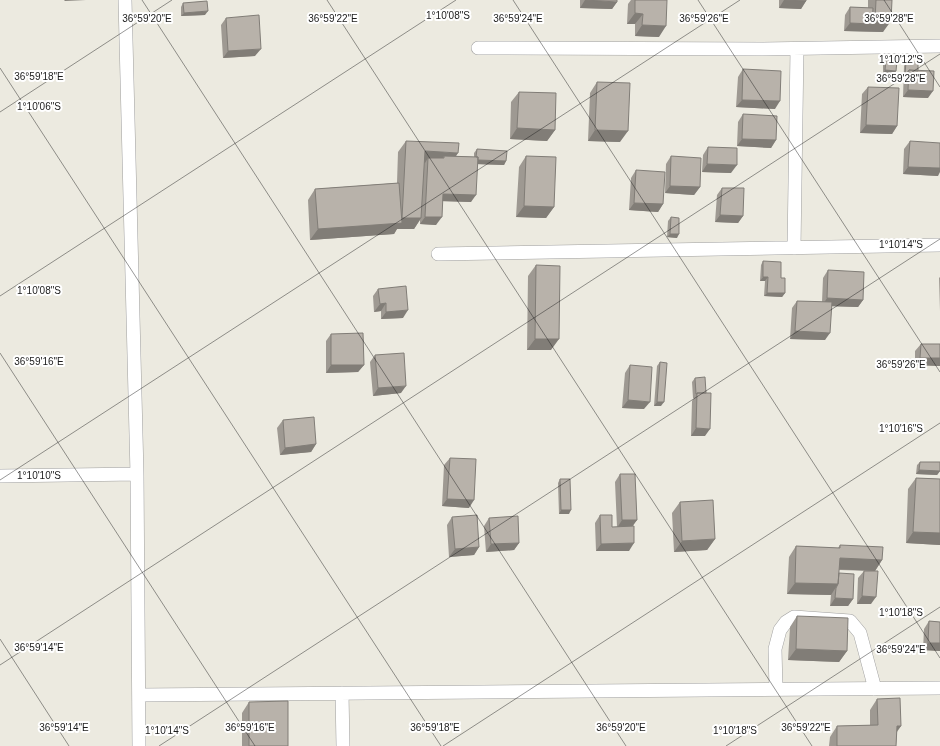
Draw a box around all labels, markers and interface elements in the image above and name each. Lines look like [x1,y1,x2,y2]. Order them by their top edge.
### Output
text: 1°10'08"S [426,10,470,21]
text: 36°59'20"E [122,13,172,24]
text: 36°59'22"E [308,13,358,24]
text: 36°59'24"E [493,13,543,24]
text: 36°59'26"E [679,13,729,24]
text: 36°59'28"E [864,13,914,24]
text: 1°10'12"S [879,54,923,65]
text: 36°59'18"E [14,71,64,82]
text: 36°59'28"E [876,73,926,84]
text: 1°10'06"S [17,101,61,112]
text: 1°10'14"S [879,239,923,250]
text: 1°10'08"S [17,285,61,296]
text: 36°59'16"E [14,356,64,367]
text: 36°59'26"E [876,359,926,370]
text: 1°10'16"S [879,423,923,434]
text: 1°10'10"S [17,470,61,481]
text: 1°10'18"S [879,607,923,618]
text: 36°59'14"E [14,642,64,653]
text: 36°59'24"E [876,644,926,655]
text: 36°59'14"E [39,722,89,733]
text: 36°59'16"E [225,722,275,733]
text: 36°59'18"E [410,722,460,733]
text: 36°59'20"E [596,722,646,733]
text: 36°59'22"E [781,722,831,733]
text: 1°10'14"S [145,725,189,736]
text: 1°10'18"S [713,725,757,736]

